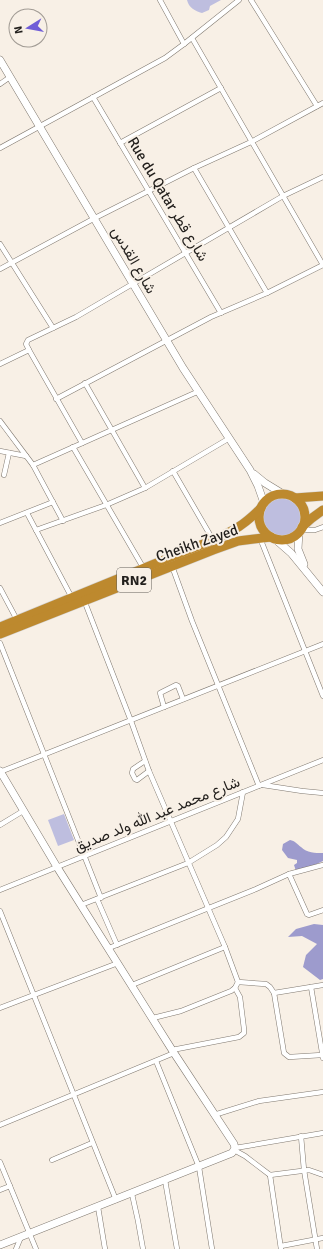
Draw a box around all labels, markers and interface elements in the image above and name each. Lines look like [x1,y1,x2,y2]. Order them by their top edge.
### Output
north arrow [8,8,48,48]
text: N [12,25,26,35]
street label: Rue du Qatar شارع قطر [122,133,212,266]
street label: شارع القدس [106,223,160,298]
street label: Cheikh Zayed [154,521,240,565]
road number: RN2 [117,568,151,592]
street label: شارع محمد عبد الله ولد صديق [72,772,243,857]

